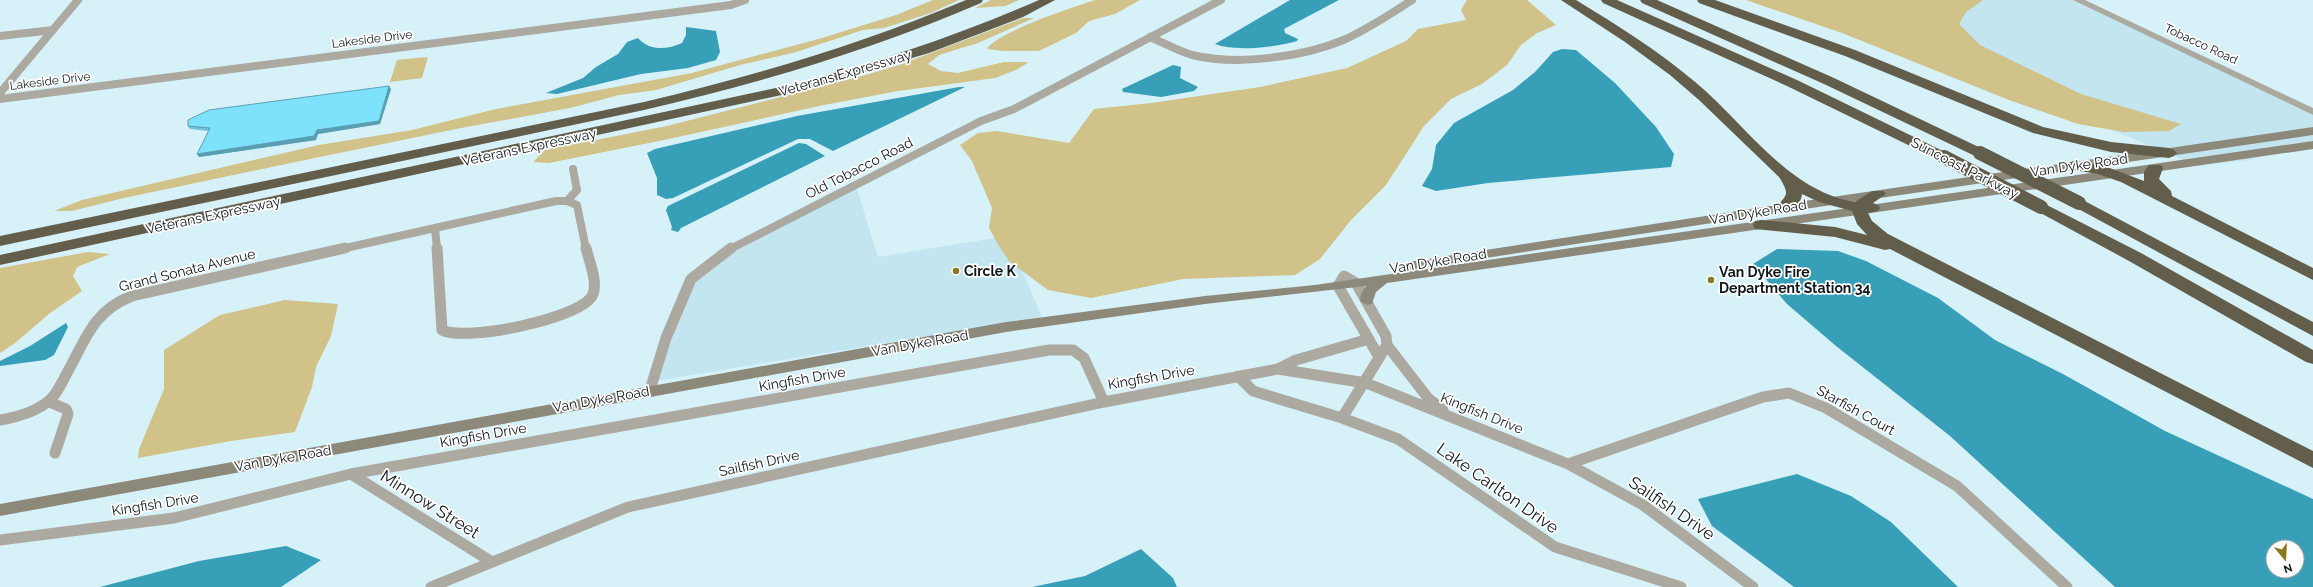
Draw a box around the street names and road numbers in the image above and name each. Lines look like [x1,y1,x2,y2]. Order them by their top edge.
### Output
street label: Tobacco Road [2162,21,2240,67]
street label: Lakeside Drive [331,27,413,51]
street label: Veterans Expressway [777,46,914,100]
street label: Lakeside Drive [9,69,91,93]
street label: Veterans Expressway [460,125,598,169]
street label: Old Tobacco Road [803,134,915,202]
street label: Suncoast Parkway [1909,134,2022,202]
street label: Van Dyke Road [2029,150,2129,180]
street label: Veterans Expressway [144,193,282,237]
street label: Van Dyke Road [1708,196,1808,228]
street label: Grand Sonata Avenue [117,245,257,295]
street label: Van Dyke Road [1388,245,1488,277]
street label: Van Dyke Road [870,327,970,359]
street label: Kingfish Drive [1106,361,1196,393]
street label: Kingfish Drive [757,363,847,395]
street label: Starfish Court [1814,382,1898,438]
street label: Van Dyke Road [551,383,651,415]
street label: Kingfish Drive [1438,389,1526,437]
street label: Kingfish Drive [438,419,528,451]
street label: Lake Carlton Drive [1433,439,1563,538]
street label: Van Dyke Road [233,442,333,474]
street label: Sailfish Drive [717,447,801,479]
street label: Minnow Street [377,466,483,543]
street label: Sailfish Drive [1625,472,1719,544]
street label: Kingfish Drive [110,489,200,519]

